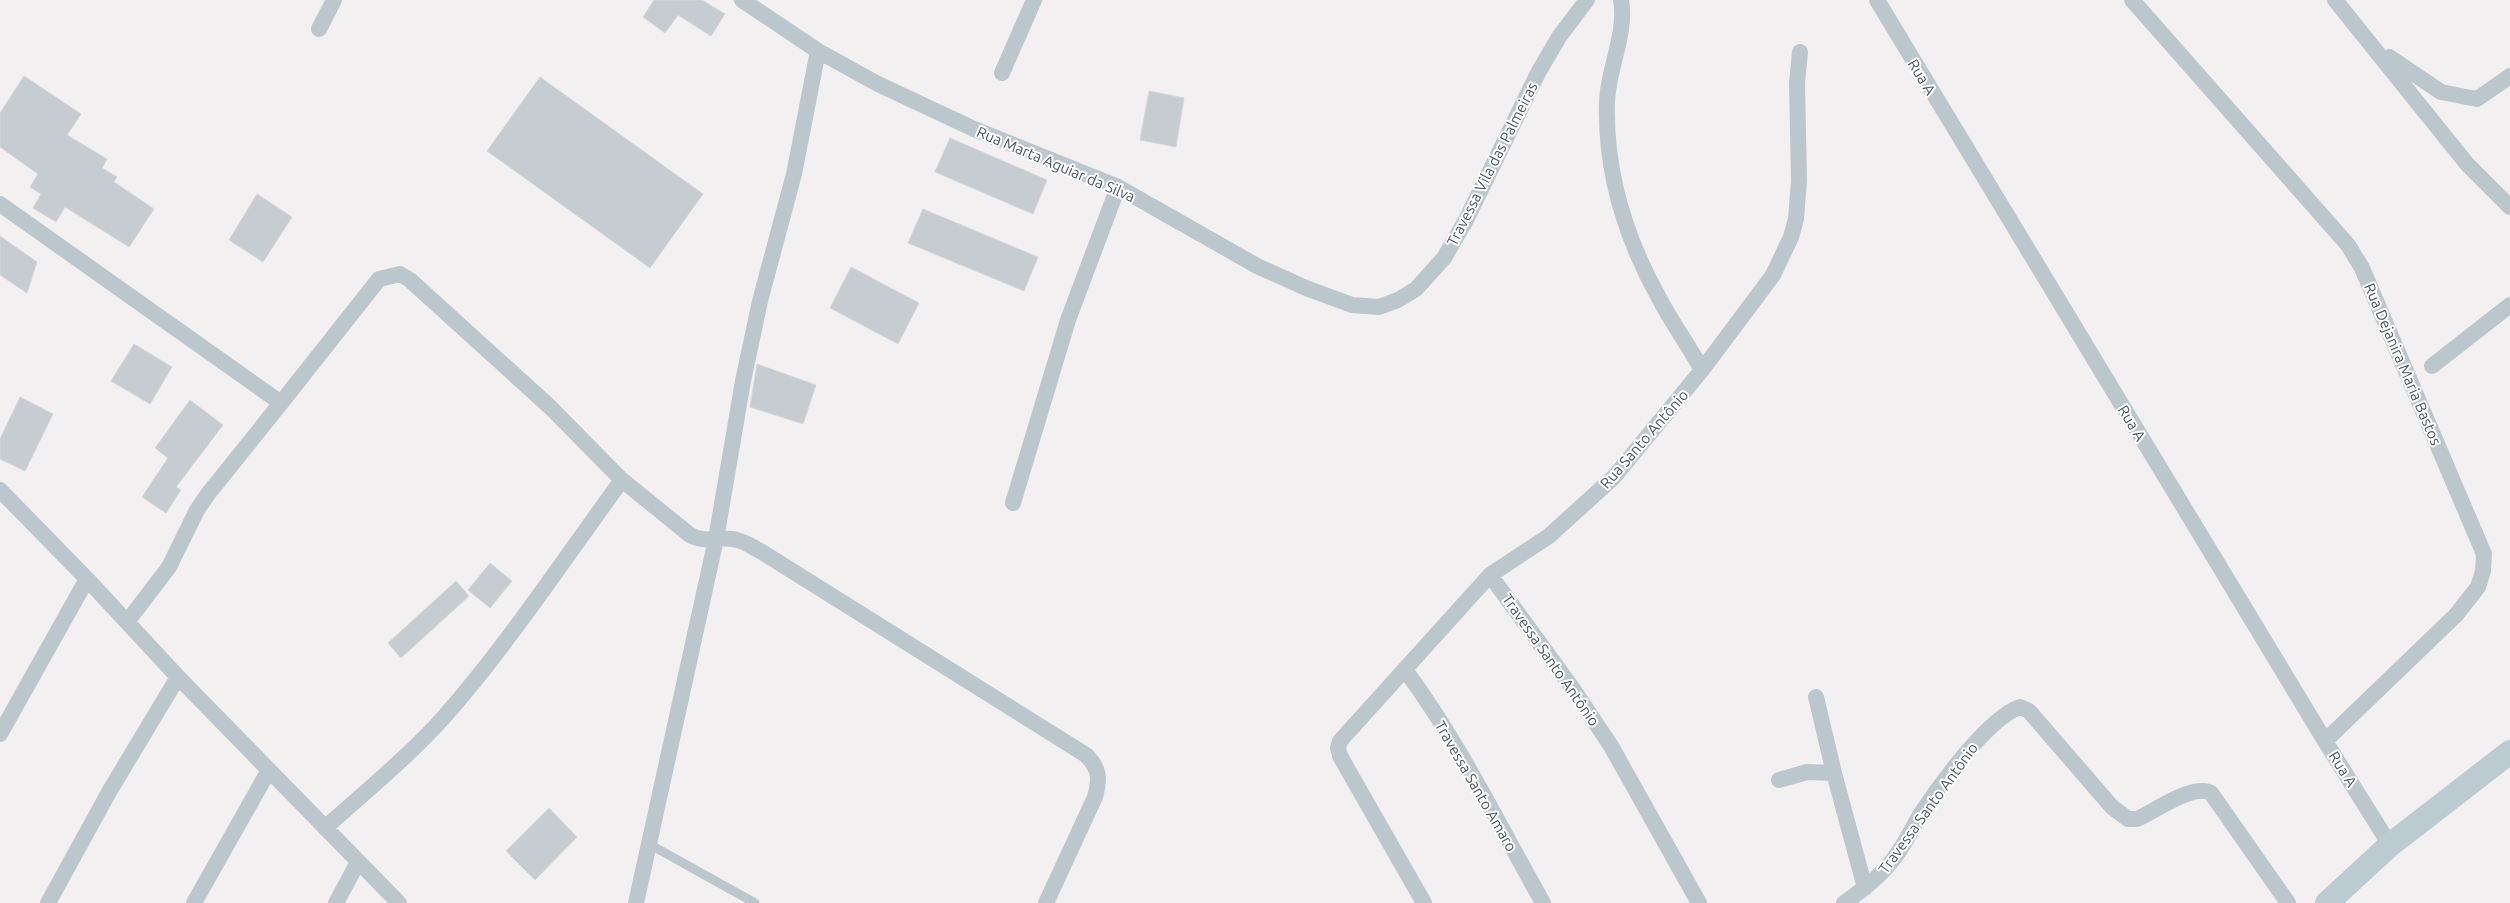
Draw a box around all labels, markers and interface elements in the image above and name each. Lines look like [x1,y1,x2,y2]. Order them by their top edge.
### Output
street label: Rua A [1905,56,1939,98]
street label: Travessa Vila das Palmeiras [1443,79,1541,249]
street label: Rua Marta Aguiar da Silva [974,123,1138,205]
street label: Rua Dejanira Maria Bastos [2361,280,2445,448]
street label: Rua Santo Antônio [1597,386,1691,492]
street label: Rua A [2115,402,2149,444]
street label: Travessa Santo Antônio [1499,591,1603,729]
street label: Travessa Santo Amaro [1432,718,1520,854]
street label: Travessa Santo Antônio [1875,739,1981,877]
street label: Rua A [2326,748,2361,790]

